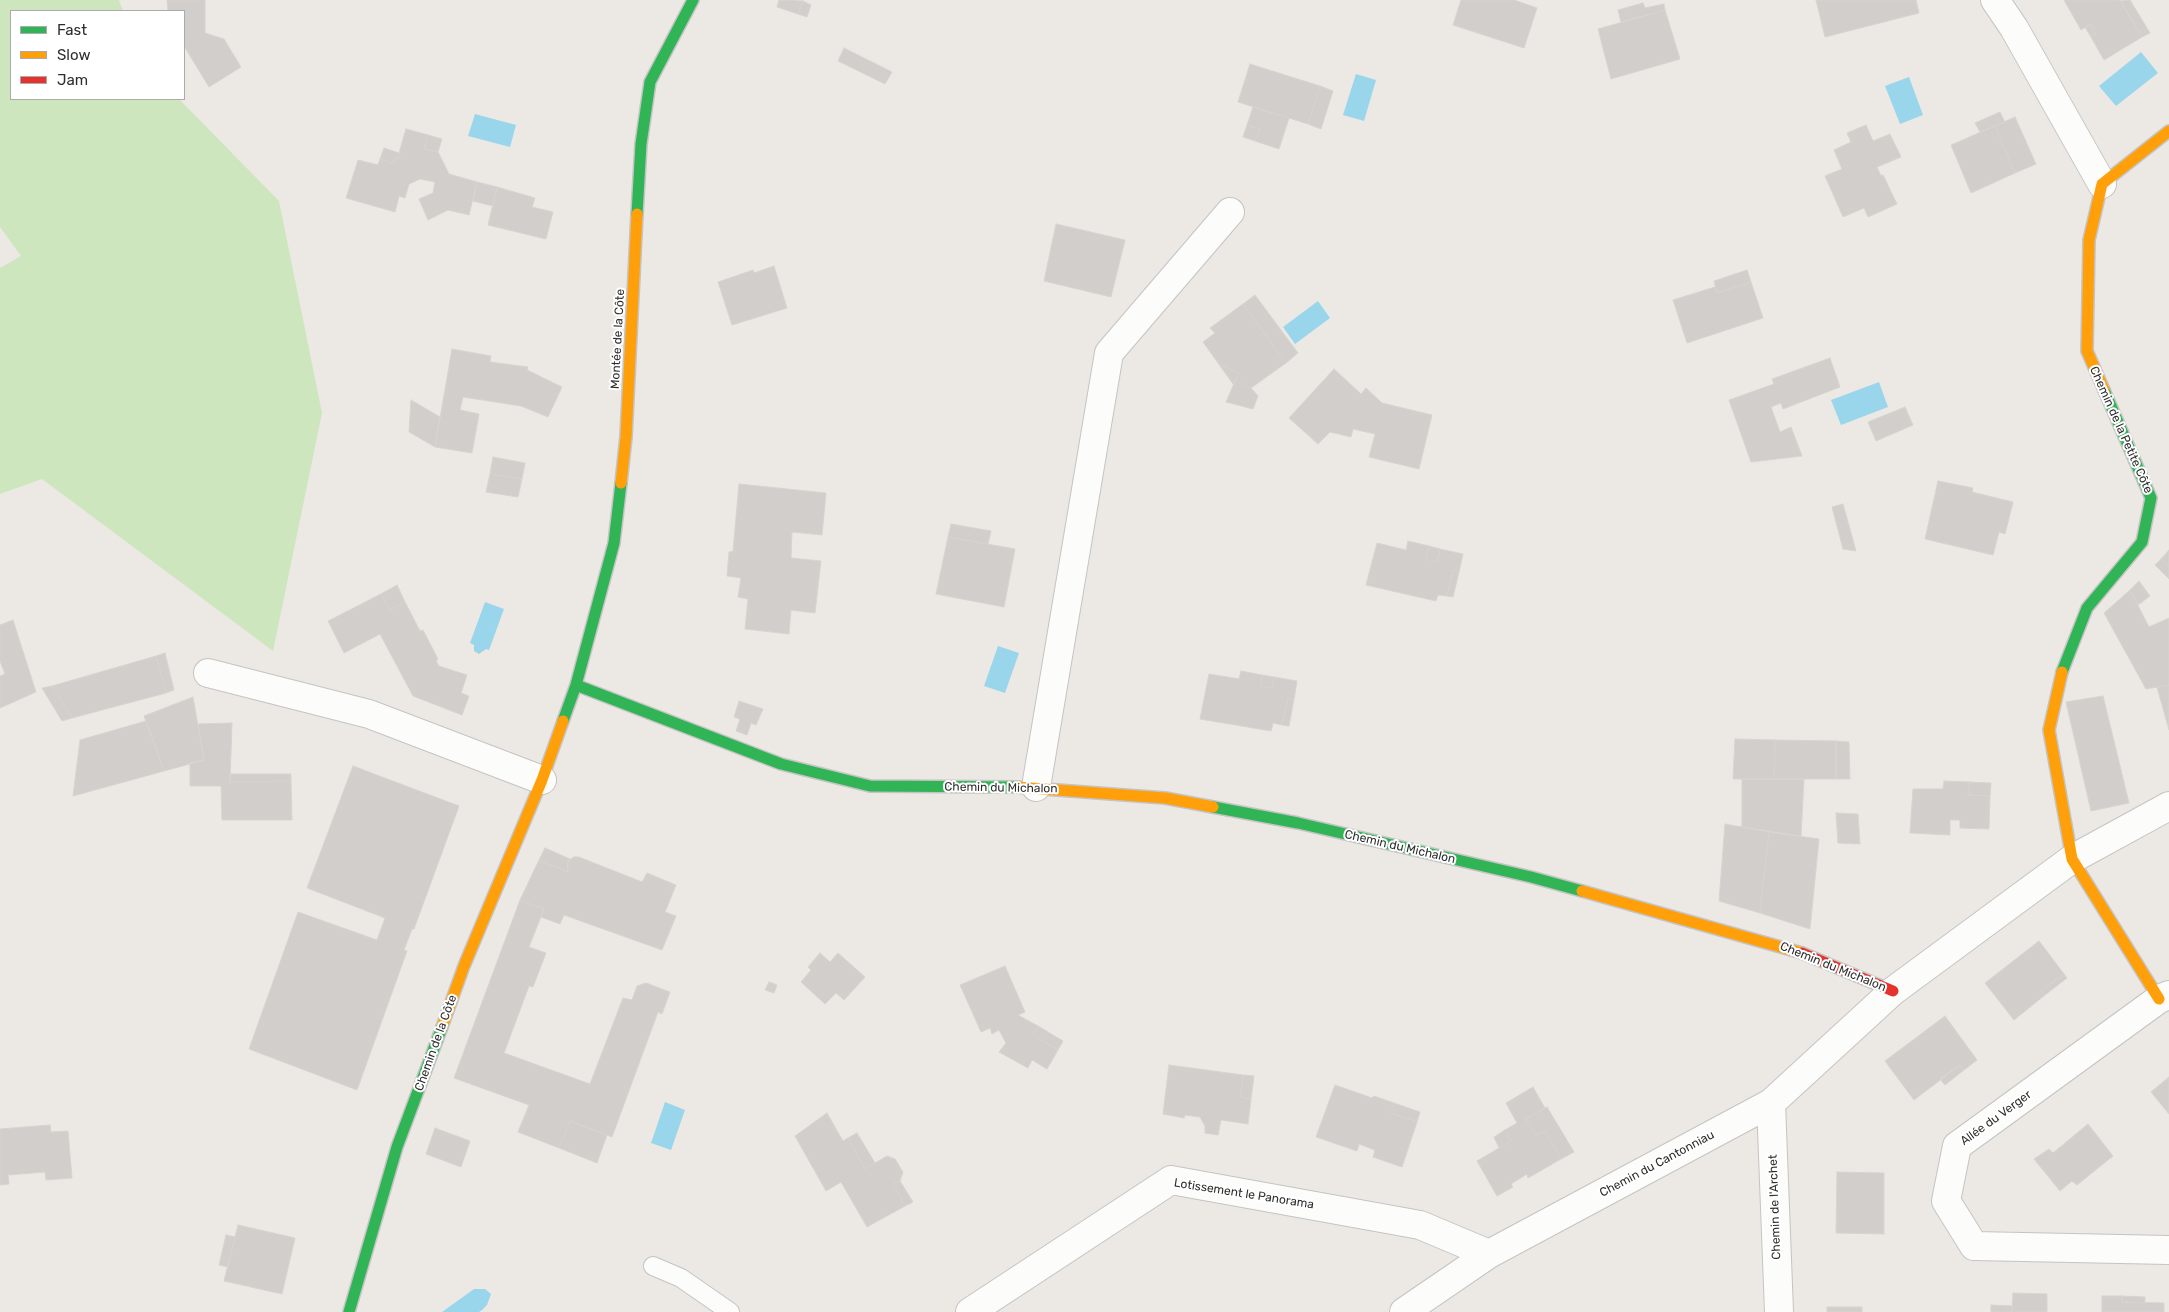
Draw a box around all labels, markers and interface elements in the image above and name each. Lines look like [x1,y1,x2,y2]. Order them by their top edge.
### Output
legend [10,10,185,100]
text: Fast [57,21,87,39]
text: Slow [57,46,90,64]
text: Jam [57,71,88,89]
street label: Montée de la Côte [608,289,628,389]
street label: Chemin de la Petite Côte [2086,364,2156,496]
street label: Chemin du Michalon [944,780,1058,796]
street label: Chemin du Michalon [1343,827,1457,867]
street label: Chemin du Michalon [1778,939,1888,995]
street label: Chemin de la Côte [412,993,460,1093]
street label: Allée du Verger [1958,1087,2034,1149]
street label: Chemin du Cantonniau [1597,1128,1717,1200]
street label: Chemin de l'Archet [1766,1154,1784,1260]
street label: Lotissement le Panorama [1173,1176,1315,1212]

